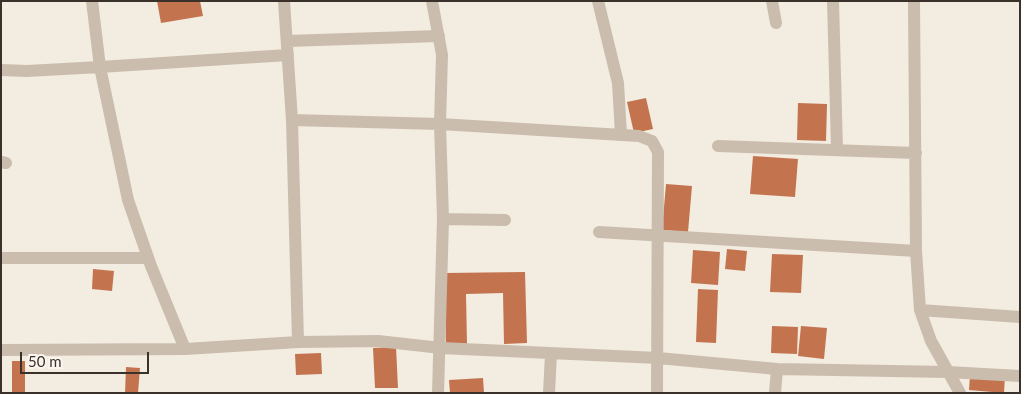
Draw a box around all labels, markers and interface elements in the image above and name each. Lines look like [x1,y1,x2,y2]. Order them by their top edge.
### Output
scale bar [22,342,151,374]
text: 50 m [28,352,62,370]

